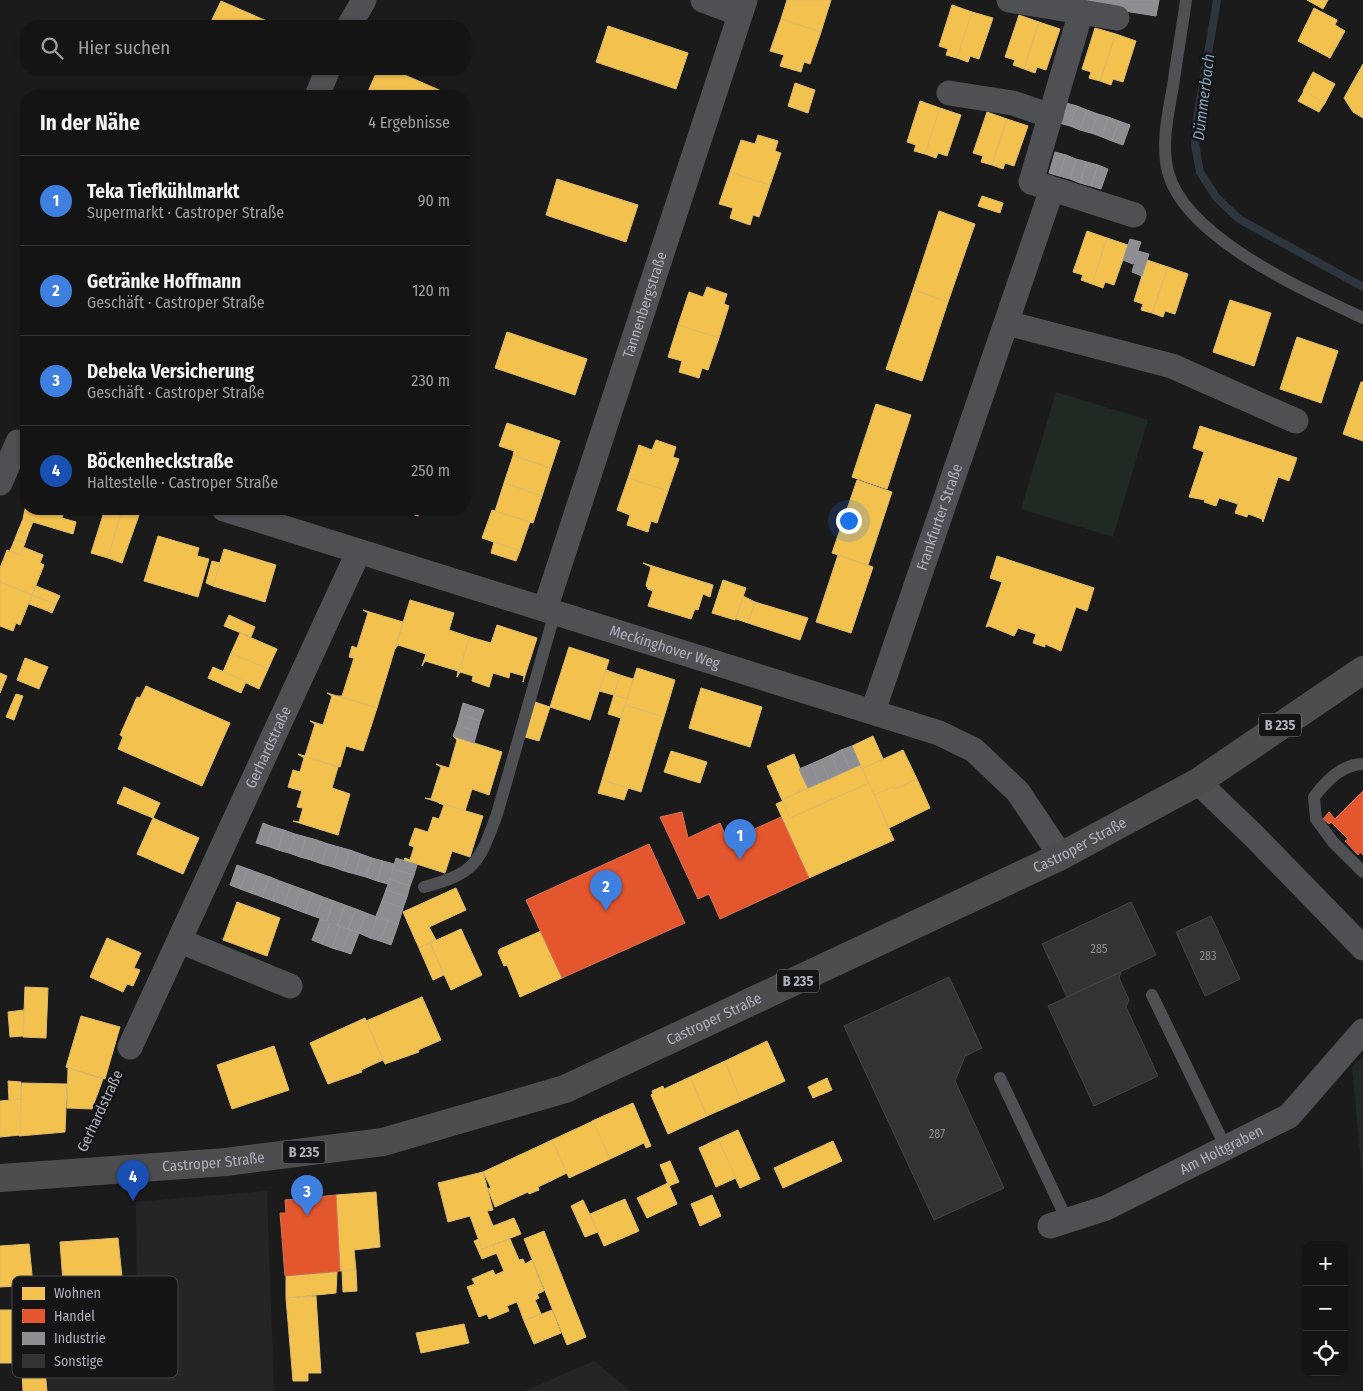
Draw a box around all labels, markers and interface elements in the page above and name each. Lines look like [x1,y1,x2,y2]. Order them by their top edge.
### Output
search box [20,20,470,75]
icon: search [38,34,66,62]
text: Hier suchen [78,36,170,59]
water label: Dümmerbach [1189,53,1218,141]
text: In der Nähe [40,110,140,136]
text: 4 Ergebnisse [368,113,450,132]
text: Teka Tiefkühlmarkt [87,180,240,203]
text: 1 [53,191,59,210]
text: 90 m [418,191,450,210]
text: Supermarkt · Castroper Straße [87,203,284,222]
street label: Tannenbergstraße [619,249,671,361]
text: Getränke Hoffmann [87,270,241,293]
text: 2 [52,281,60,300]
text: 120 m [412,281,450,300]
text: Geschäft · Castroper Straße [87,293,265,312]
text: Debeka Versicherung [87,360,254,383]
text: 3 [52,371,60,390]
text: 230 m [411,371,450,390]
text: Geschäft · Castroper Straße [87,383,265,402]
text: Böckenheckstraße [87,450,234,473]
text: 4 [52,461,60,480]
text: 250 m [411,461,450,480]
street label: Frankfurter Straße [913,461,966,573]
text: Haltestelle · Castroper Straße [87,473,278,492]
your location [836,508,862,534]
street label: Meckinghover Weg [608,621,722,673]
street label: Gerhardstraße [242,704,295,791]
road number: B 235 [1259,714,1301,736]
street label: Castroper Straße [1030,813,1130,877]
pin: 1 [724,819,756,860]
pin: 2 [590,870,622,911]
house number: 285 [1091,942,1108,956]
house number: 283 [1200,949,1216,963]
road number: B 235 [777,969,819,992]
street label: Castroper Straße [664,989,764,1049]
street label: Gerhardstraße [73,1067,127,1155]
street label: Am Holtgraben [1177,1121,1266,1178]
house number: 287 [929,1127,945,1141]
road number: B 235 [283,1140,325,1164]
street label: Castroper Straße [162,1148,266,1175]
pin: 4 [117,1160,149,1201]
pin: 3 [291,1175,323,1216]
map controls [1303,1241,1348,1376]
button: + [1303,1241,1348,1286]
legend [12,1276,178,1378]
text: Wohnen [54,1285,101,1302]
button: − [1303,1286,1348,1331]
text: Handel [54,1308,95,1325]
text: Industrie [54,1330,106,1347]
button: locate [1303,1331,1348,1376]
text: Sonstige [54,1353,103,1370]

